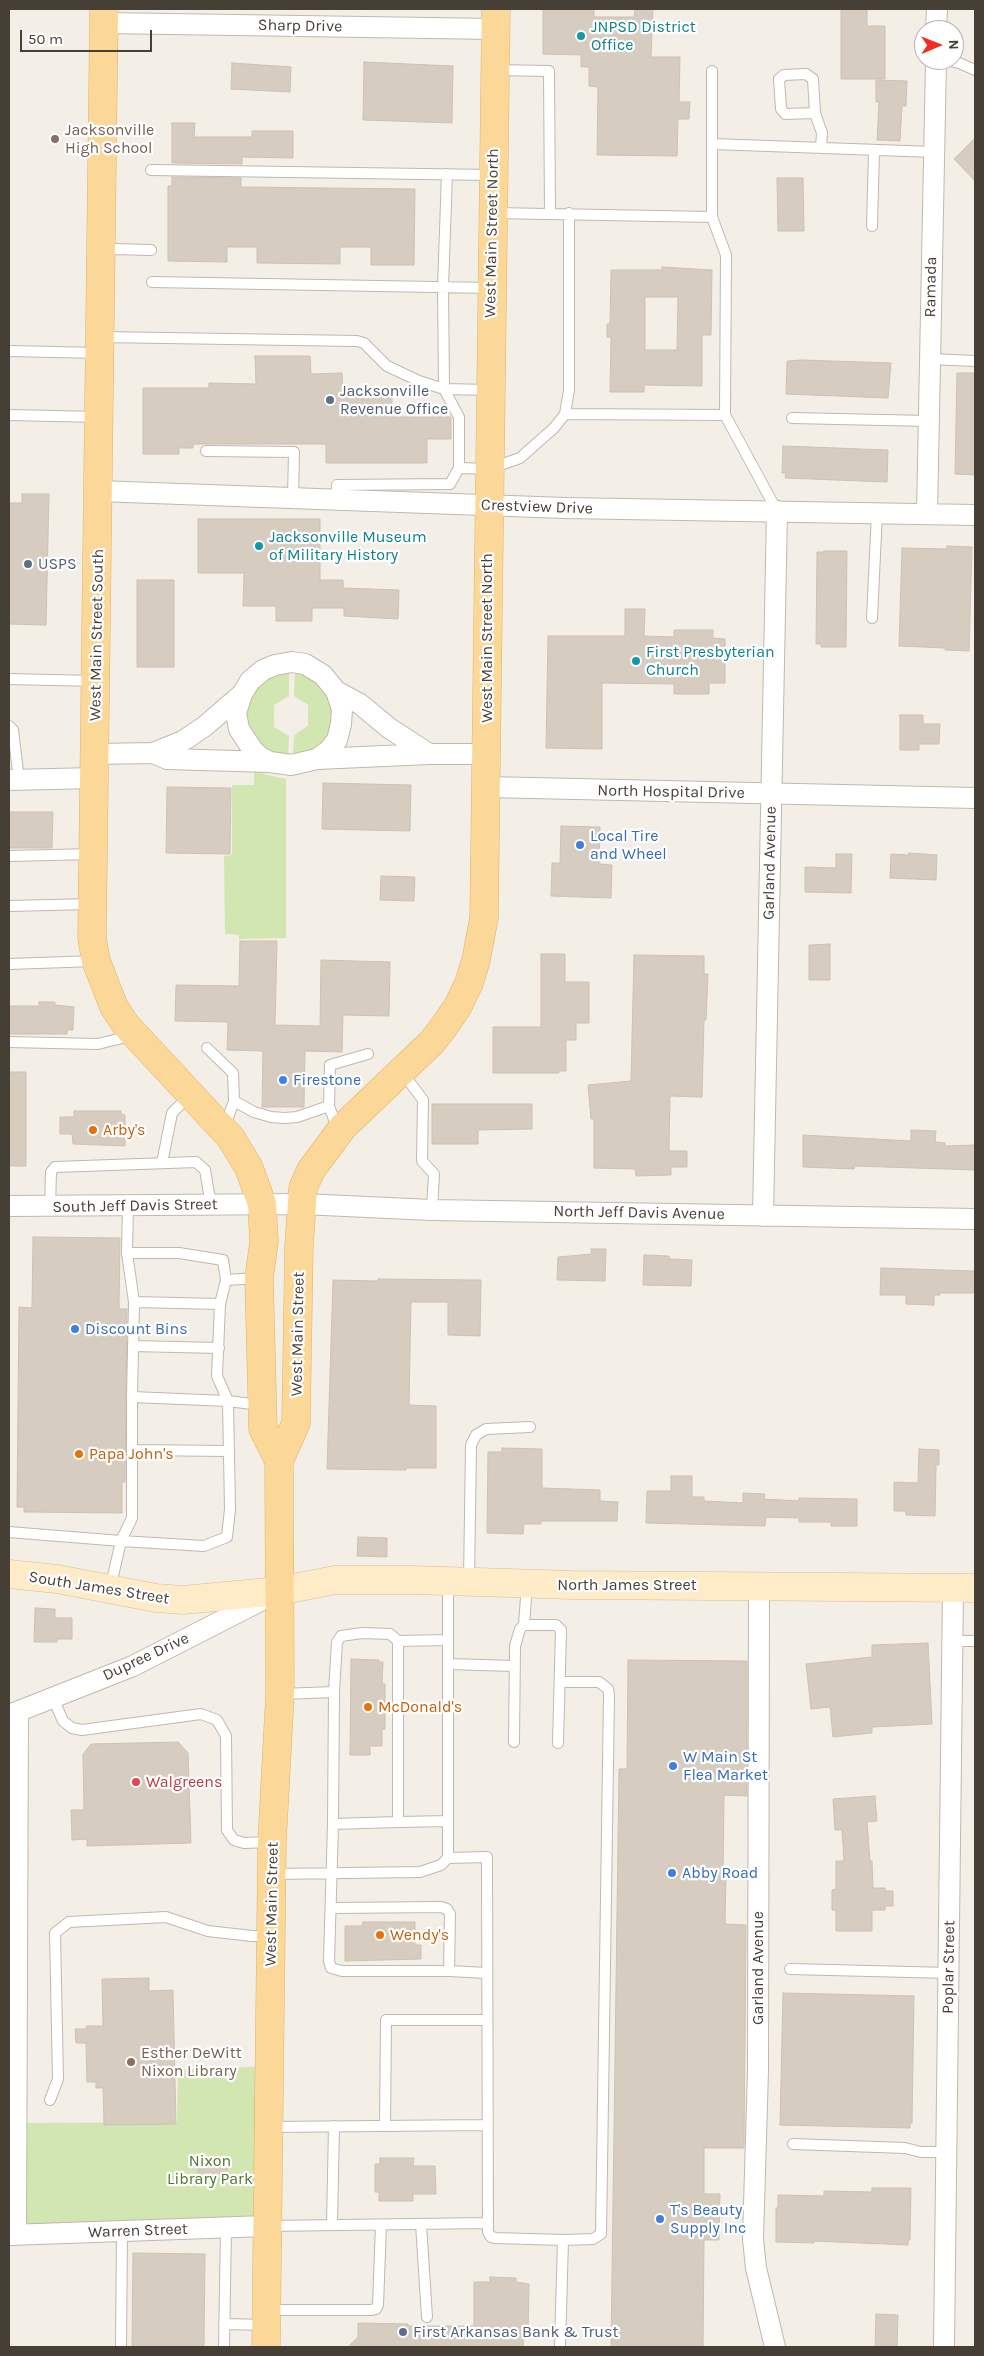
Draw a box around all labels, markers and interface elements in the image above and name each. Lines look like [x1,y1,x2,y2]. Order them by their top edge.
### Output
street label: Sharp Drive [258,16,342,36]
place label: JNPSD District Office [591,17,696,55]
scale bar [22,20,155,52]
north arrow [914,20,964,70]
text: 50 m [28,30,63,48]
marker: JNPSD District Office [575,30,587,42]
text: N [945,40,962,50]
place label: Jacksonville High School [65,120,154,158]
marker: Jacksonville High School [49,133,61,145]
street label: West Main Street North [481,148,503,318]
street label: Ramada [921,257,941,317]
place label: Jacksonville Revenue Office [340,381,448,419]
marker: Jacksonville Revenue Office [324,394,336,406]
street label: Crestview Drive [481,495,593,519]
place label: Jacksonville Museum of Military History [269,527,427,565]
marker: Jacksonville Museum of Military History [253,540,265,552]
street label: West Main Street South [86,549,108,721]
street label: West Main Street North [477,553,497,723]
place label: USPS [38,554,77,574]
marker: USPS [22,558,34,570]
place label: First Presbyterian Church [646,642,775,680]
marker: First Presbyterian Church [630,655,642,667]
street label: North Hospital Drive [597,781,745,803]
street label: Garland Avenue [759,806,781,920]
place label: Local Tire and Wheel [590,826,667,864]
marker: Local Tire and Wheel [574,839,586,851]
place label: Firestone [293,1070,361,1090]
marker: Firestone [277,1074,289,1086]
place label: Arby's [103,1120,145,1140]
marker: Arby's [87,1124,99,1136]
street label: South Jeff Davis Street [52,1195,218,1217]
street label: North Jeff Davis Avenue [553,1202,725,1224]
street label: West Main Street [287,1271,309,1397]
place label: Discount Bins [85,1319,188,1339]
marker: Discount Bins [69,1323,81,1335]
place label: Papa John's [89,1444,174,1464]
marker: Papa John's [73,1448,85,1460]
street label: South James Street [27,1567,171,1609]
street label: North James Street [557,1575,697,1595]
street label: Dupree Drive [100,1629,192,1685]
place label: McDonald's [378,1697,462,1717]
marker: McDonald's [362,1701,374,1713]
place label: W Main St Flea Market [683,1747,768,1785]
marker: W Main St Flea Market [667,1760,679,1772]
place label: Walgreens [146,1772,222,1792]
marker: Walgreens [130,1776,142,1788]
street label: West Main Street [261,1841,283,1967]
place label: Abby Road [682,1863,758,1883]
marker: Abby Road [666,1867,678,1879]
street label: Garland Avenue [748,1911,768,2025]
street label: Poplar Street [939,1920,959,2014]
place label: Wendy's [390,1925,449,1945]
marker: Wendy's [374,1929,386,1941]
place label: Esther DeWitt Nixon Library [141,2043,242,2081]
marker: Esther DeWitt Nixon Library [125,2056,137,2068]
park label: Nixon Library Park [167,2151,253,2189]
place label: T's Beauty Supply Inc [670,2200,746,2238]
marker: T's Beauty Supply Inc [654,2213,666,2225]
street label: Warren Street [88,2220,188,2242]
place label: First Arkansas Bank & Trust [413,2322,618,2342]
marker: First Arkansas Bank & Trust [397,2326,409,2338]

